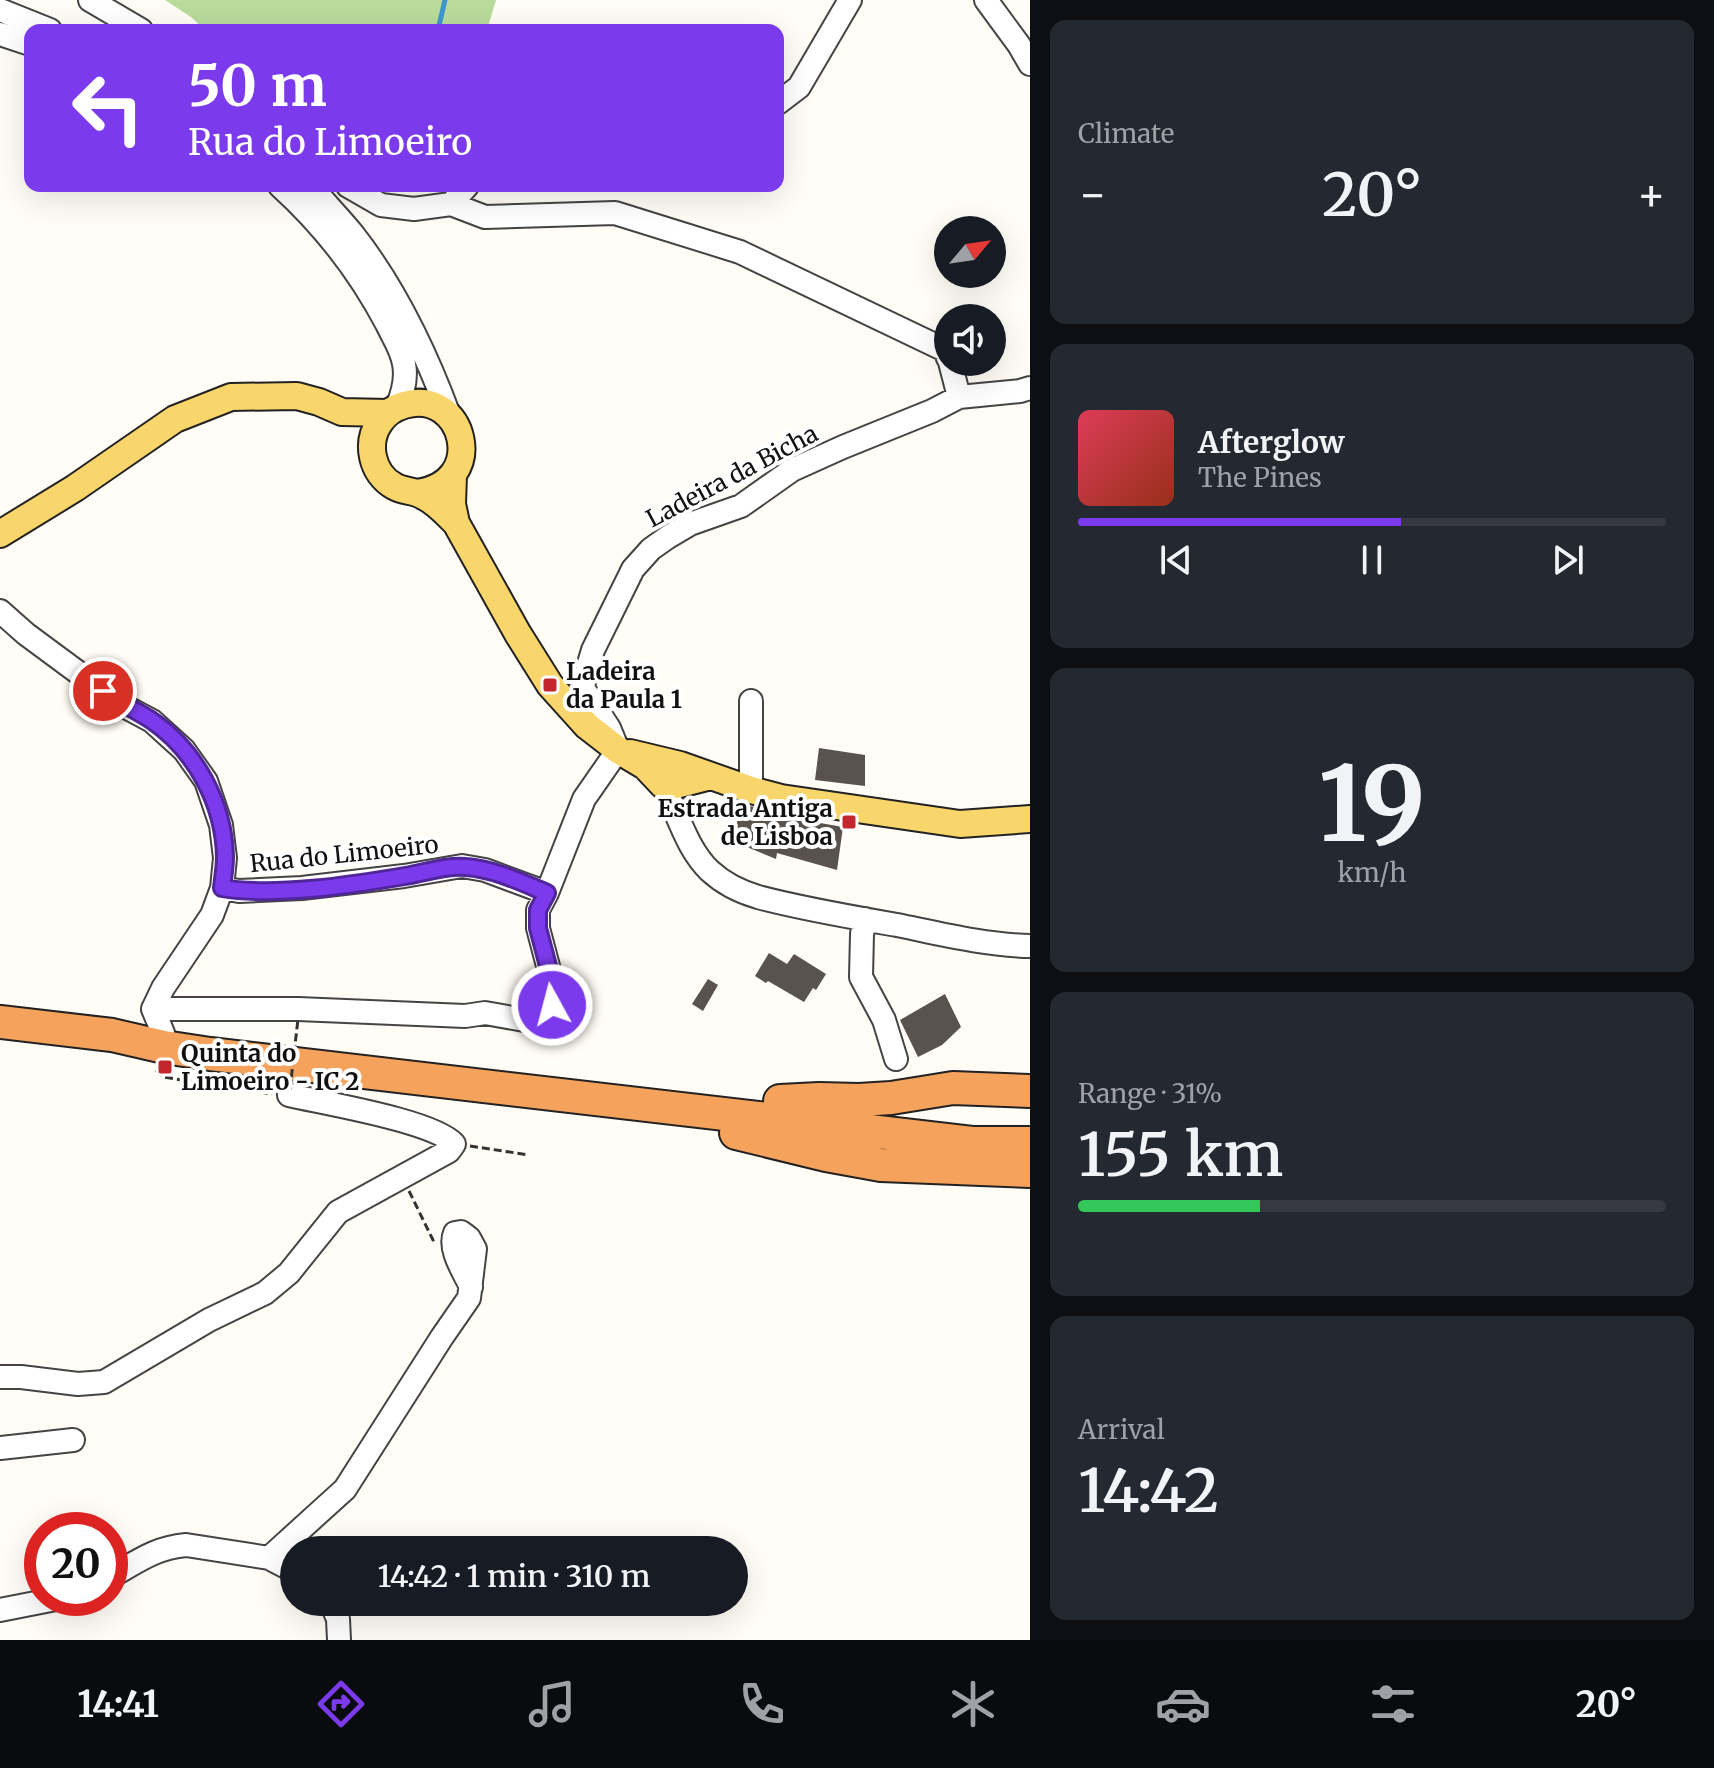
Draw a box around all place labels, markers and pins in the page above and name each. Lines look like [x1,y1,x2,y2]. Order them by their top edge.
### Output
place label: Ladeira da Paula 1 [566,656,682,715]
pin [69,657,137,725]
marker: Ladeira da Paula 1 [541,676,559,694]
place label: Estrada Antiga de Lisboa [658,793,833,852]
marker: Estrada Antiga de Lisboa [840,813,858,831]
place label: Quinta do Limoeiro - IC 2 [181,1038,360,1097]
marker: Quinta do Limoeiro - IC 2 [156,1058,174,1076]

